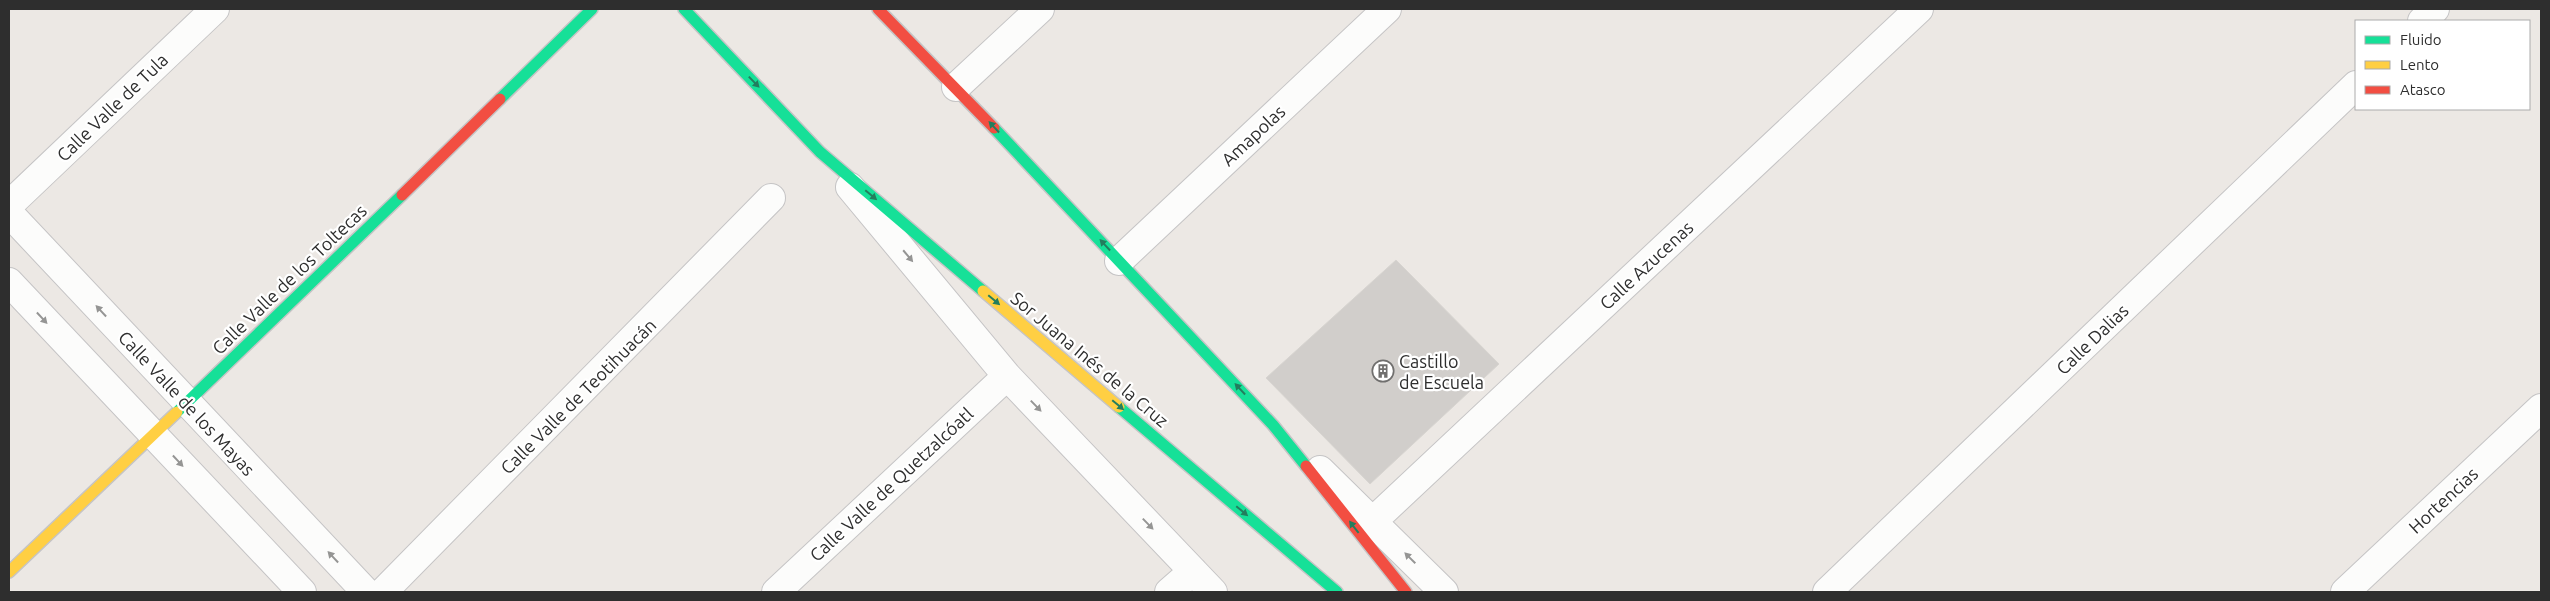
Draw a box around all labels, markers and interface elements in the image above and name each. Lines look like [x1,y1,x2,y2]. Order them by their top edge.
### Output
legend [2355,20,2530,110]
text: Fluido [2400,31,2442,48]
street label: Calle Valle de Tula [53,49,171,165]
text: Lento [2400,56,2439,73]
one-way arrow [748,75,760,87]
text: Atasco [2400,81,2446,98]
street label: Amapolas [1217,101,1289,169]
one-way arrow [988,120,999,133]
one-way arrow [864,189,877,200]
street label: Calle Valle de los Toltecas [208,200,370,358]
street label: Calle Azucenas [1595,217,1697,313]
one-way arrow [1099,240,1111,252]
one-way arrow [902,250,913,263]
street label: Sor Juana Inés de la Cruz [1007,287,1173,431]
one-way arrow [988,294,1000,306]
street label: Calle Dalias [2052,300,2132,378]
one-way arrow [95,306,107,318]
one-way arrow [36,311,48,323]
street label: Calle Valle de Teotihuacán [496,314,660,478]
street label: Calle Valle de los Mayas [115,327,259,479]
place label: Castillo de Escuela [1399,351,1484,392]
building icon: Castillo de Escuela [1371,359,1395,383]
one-way arrow [1234,384,1246,396]
one-way arrow [1030,400,1042,412]
one-way arrow [1111,400,1124,411]
street label: Calle Valle de Quetzalcóatl [805,403,978,566]
one-way arrow [172,455,184,467]
street label: Hortencias [2404,463,2482,537]
one-way arrow [1235,505,1247,517]
one-way arrow [1142,517,1154,529]
one-way arrow [1348,521,1359,534]
one-way arrow [327,551,339,563]
one-way arrow [1404,552,1416,564]

